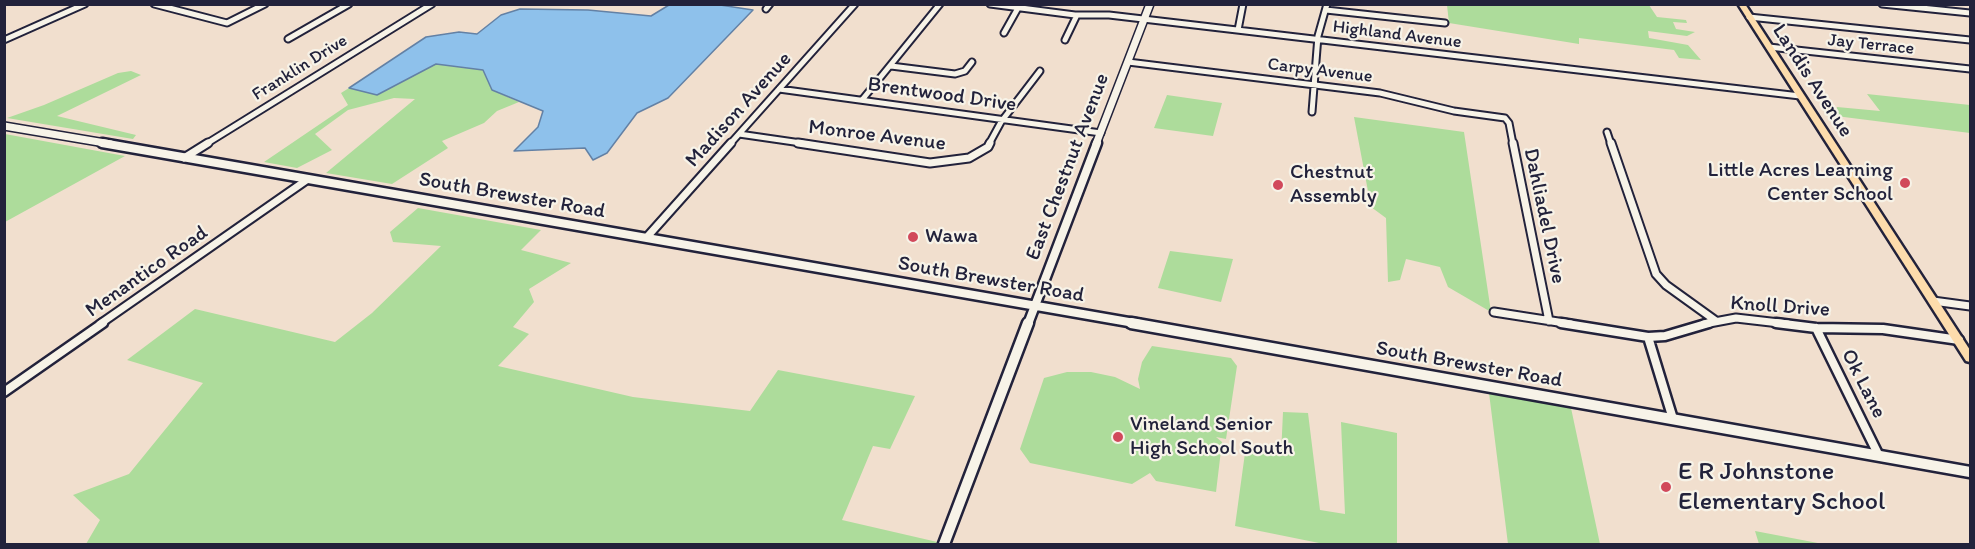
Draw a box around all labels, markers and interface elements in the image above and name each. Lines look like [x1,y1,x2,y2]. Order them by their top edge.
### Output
street label: Highland Avenue [1331,16,1463,54]
street label: Landis Avenue [1766,20,1858,142]
street label: Franklin Drive [248,30,352,106]
street label: Jay Terrace [1827,30,1915,60]
street label: Madison Avenue [681,47,797,173]
street label: Carpy Avenue [1266,54,1374,88]
street label: East Chestnut Avenue [1021,70,1115,264]
street label: Brentwood Drive [866,72,1018,118]
street label: Monroe Avenue [807,115,947,157]
street label: Dahliadel Drive [1517,146,1571,286]
place label: Little Acres Learning Center School [1708,158,1893,208]
place label: Chestnut Assembly [1290,160,1377,210]
street label: South Brewster Road [417,167,607,225]
marker: Little Acres Learning Center School [1898,176,1912,190]
marker: Chestnut Assembly [1271,178,1285,192]
street label: Menantico Road [81,220,213,324]
place label: Wawa [925,224,978,250]
marker: Wawa [906,230,920,244]
street label: South Brewster Road [896,251,1086,309]
street label: Knoll Drive [1729,291,1831,323]
street label: South Brewster Road [1374,336,1564,394]
street label: Ok Lane [1835,345,1891,423]
place label: Vineland Senior High School South [1130,412,1293,462]
marker: Vineland Senior High School South [1111,430,1125,444]
place label: E R Johnstone Elementary School [1678,456,1885,518]
marker: E R Johnstone Elementary School [1659,480,1673,494]

